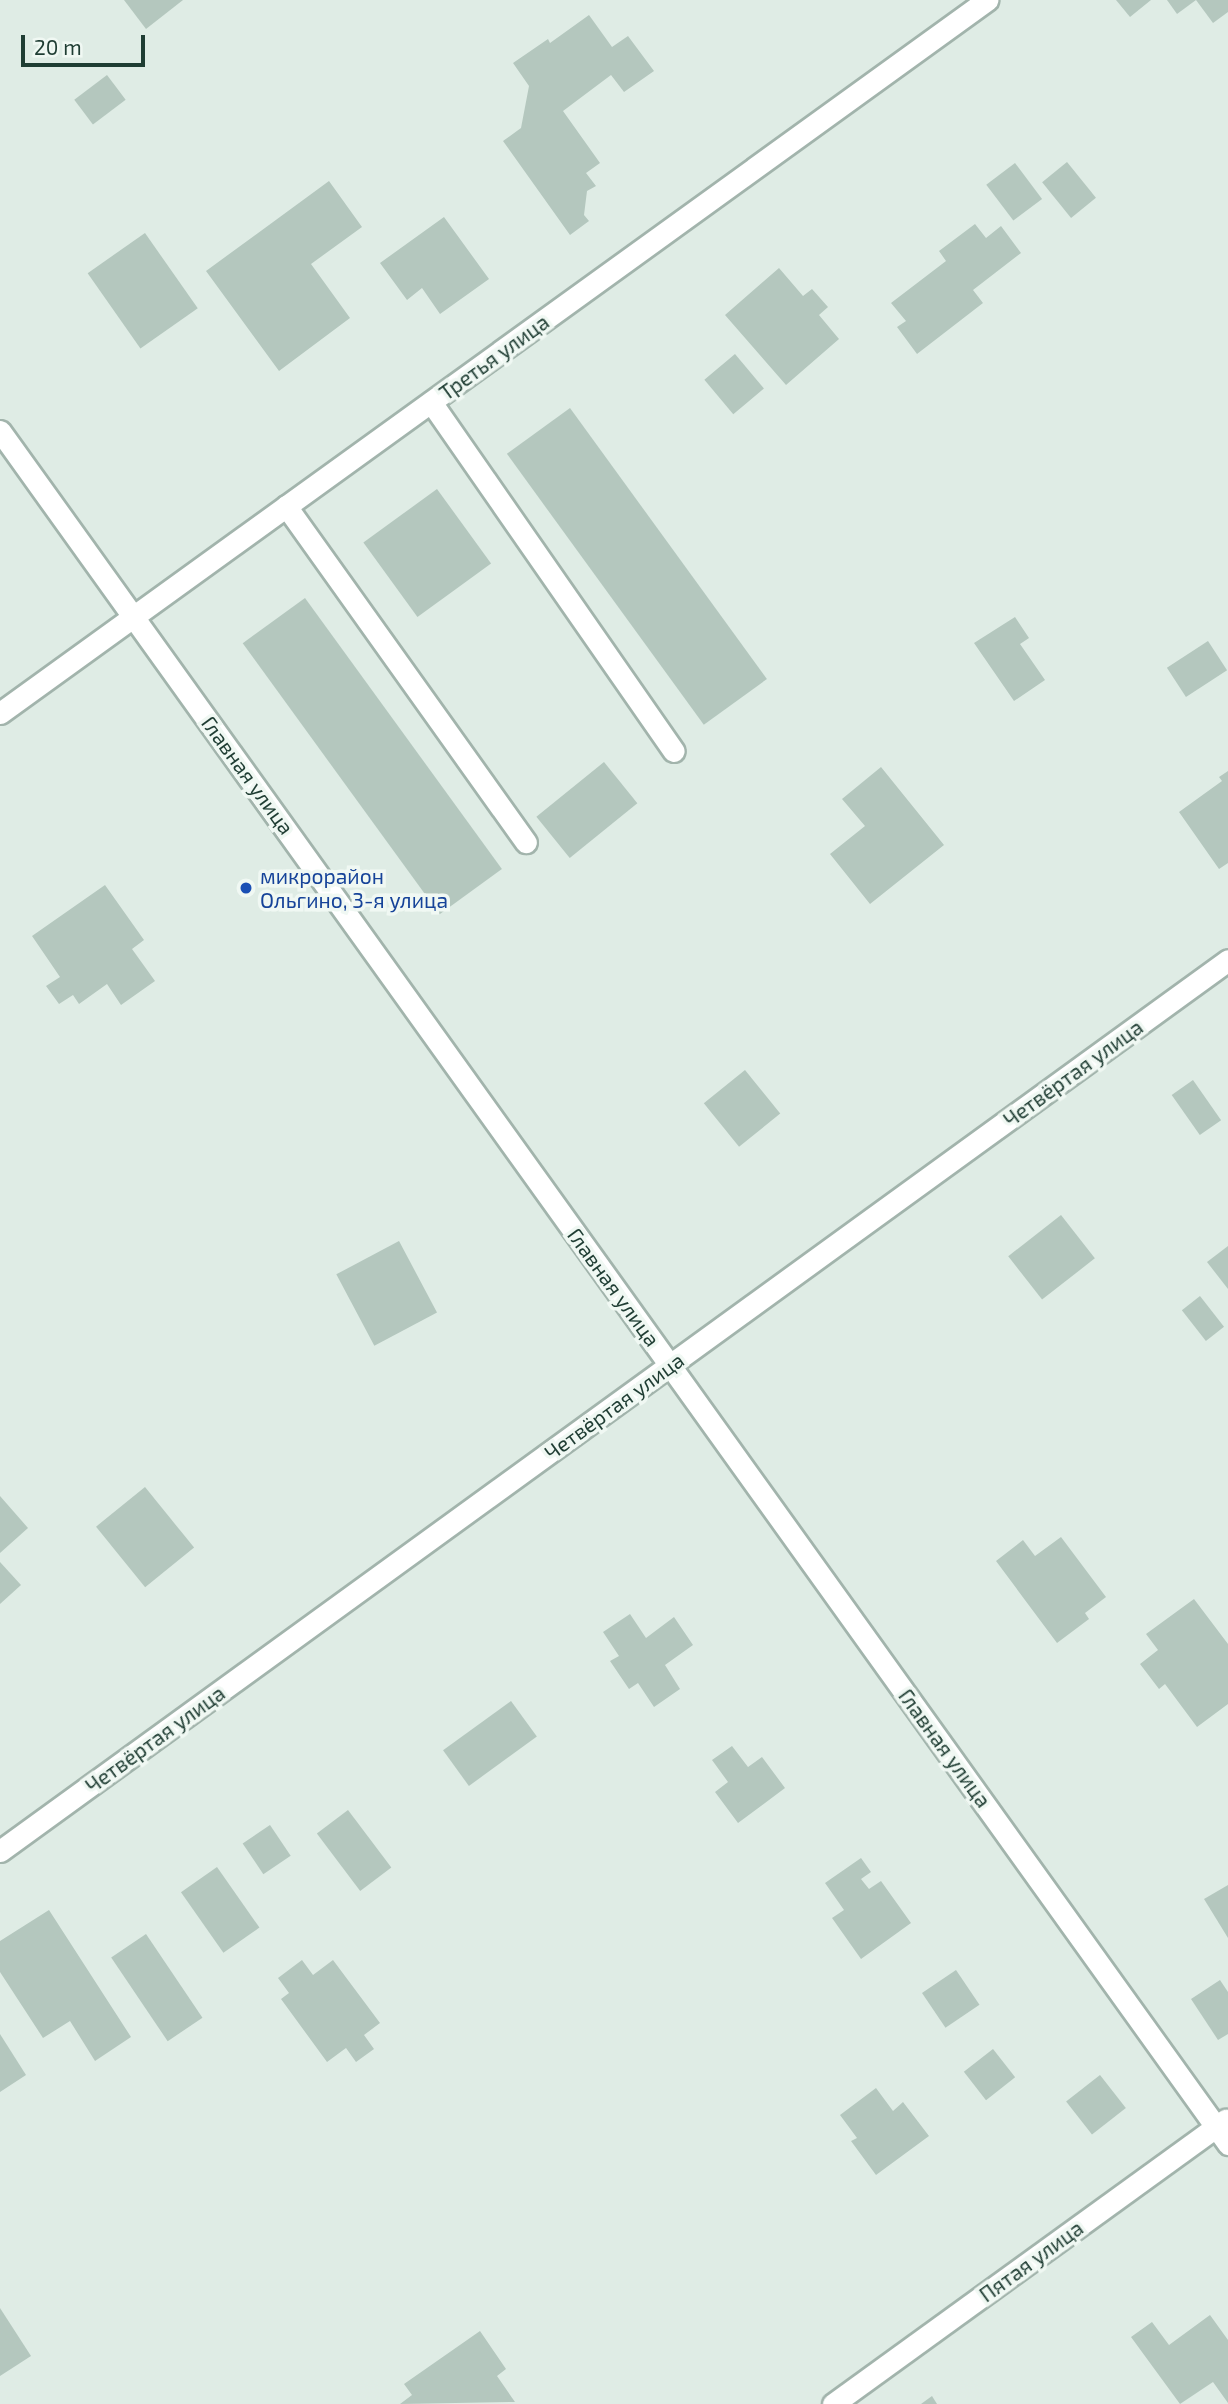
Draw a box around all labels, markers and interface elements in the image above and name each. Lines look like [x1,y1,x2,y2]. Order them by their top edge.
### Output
scale bar [24,21,149,65]
text: 20 m [34,34,82,59]
street label: Третья улица [434,309,554,405]
street label: Главная улица [197,711,299,839]
place label: микрорайон Ольгино, 3-я улица [260,863,448,913]
marker: микрорайон Ольгино, 3-я улица [238,880,254,896]
street label: Четвёртая улица [998,1014,1148,1132]
street label: Главная улица [563,1223,665,1351]
street label: Четвёртая улица [539,1347,689,1465]
street label: Четвёртая улица [80,1680,230,1798]
street label: Главная улица [894,1684,996,1812]
street label: Пятая улица [974,2215,1088,2307]

